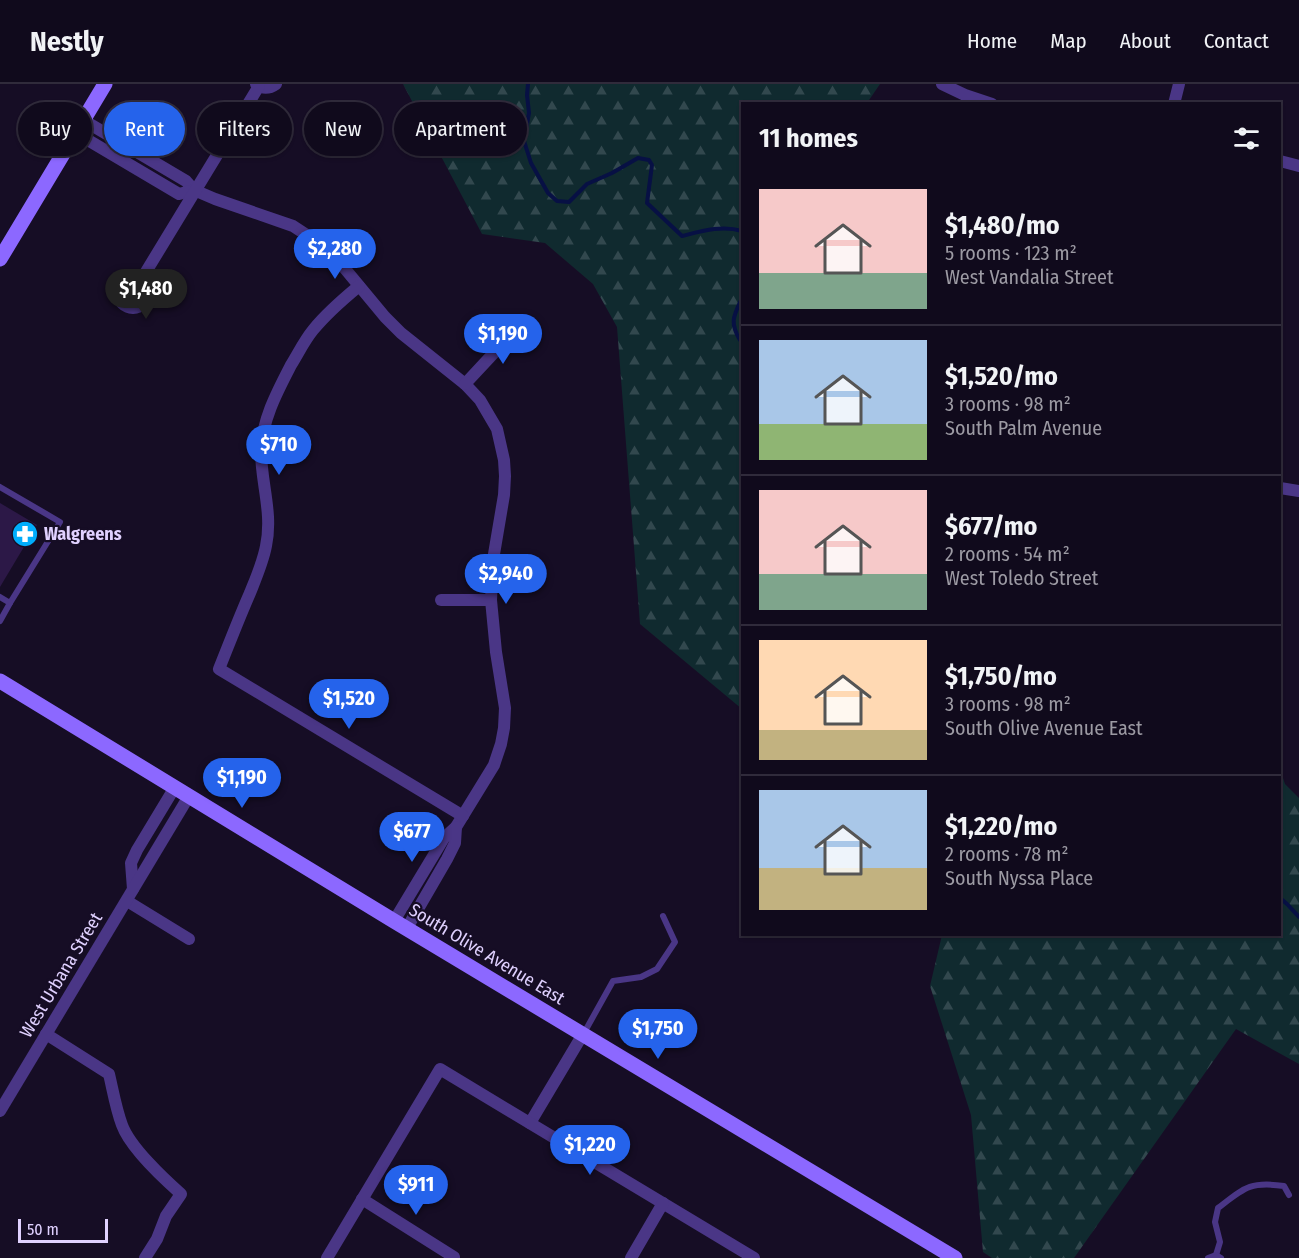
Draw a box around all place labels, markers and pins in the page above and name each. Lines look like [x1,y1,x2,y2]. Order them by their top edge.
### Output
pin: $2,280 [286,229,384,280]
pin: $1,480 [97,269,195,320]
pin: $1,190 [454,314,552,365]
pin: $710 [243,425,315,476]
pharmacy icon: Walgreens [10,519,40,549]
place label: Walgreens [44,523,122,545]
pin: $2,940 [457,554,555,605]
pin: $1,520 [300,679,398,730]
pin: $1,190 [193,758,291,809]
pin: $677 [376,812,448,863]
pin: $1,750 [609,1009,707,1060]
pin: $1,220 [541,1125,639,1176]
pin: $911 [380,1165,452,1216]

